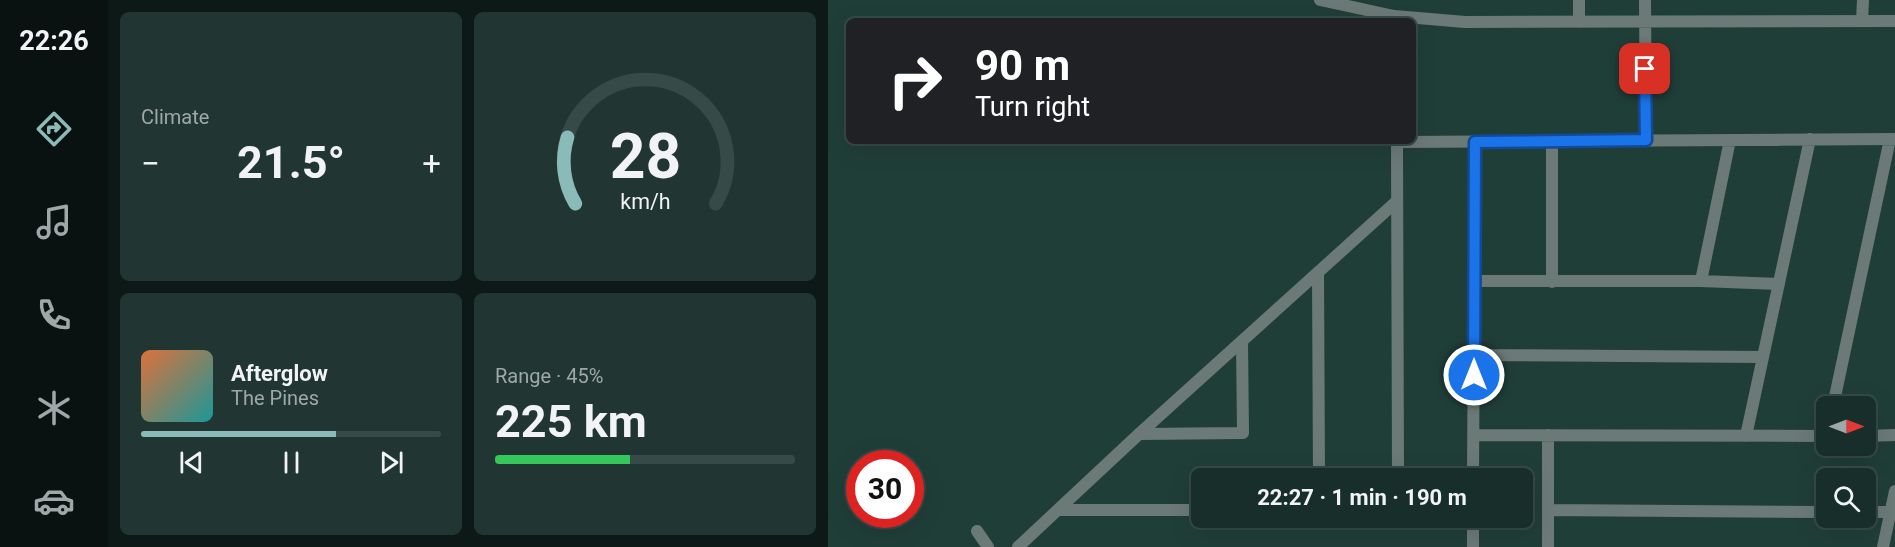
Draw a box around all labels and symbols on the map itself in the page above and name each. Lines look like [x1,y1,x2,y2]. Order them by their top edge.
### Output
pin [1619,43,1670,94]
position arrow [1442,343,1506,407]
north arrow [1816,396,1876,456]
speed limit sign: 30 [846,450,924,528]

